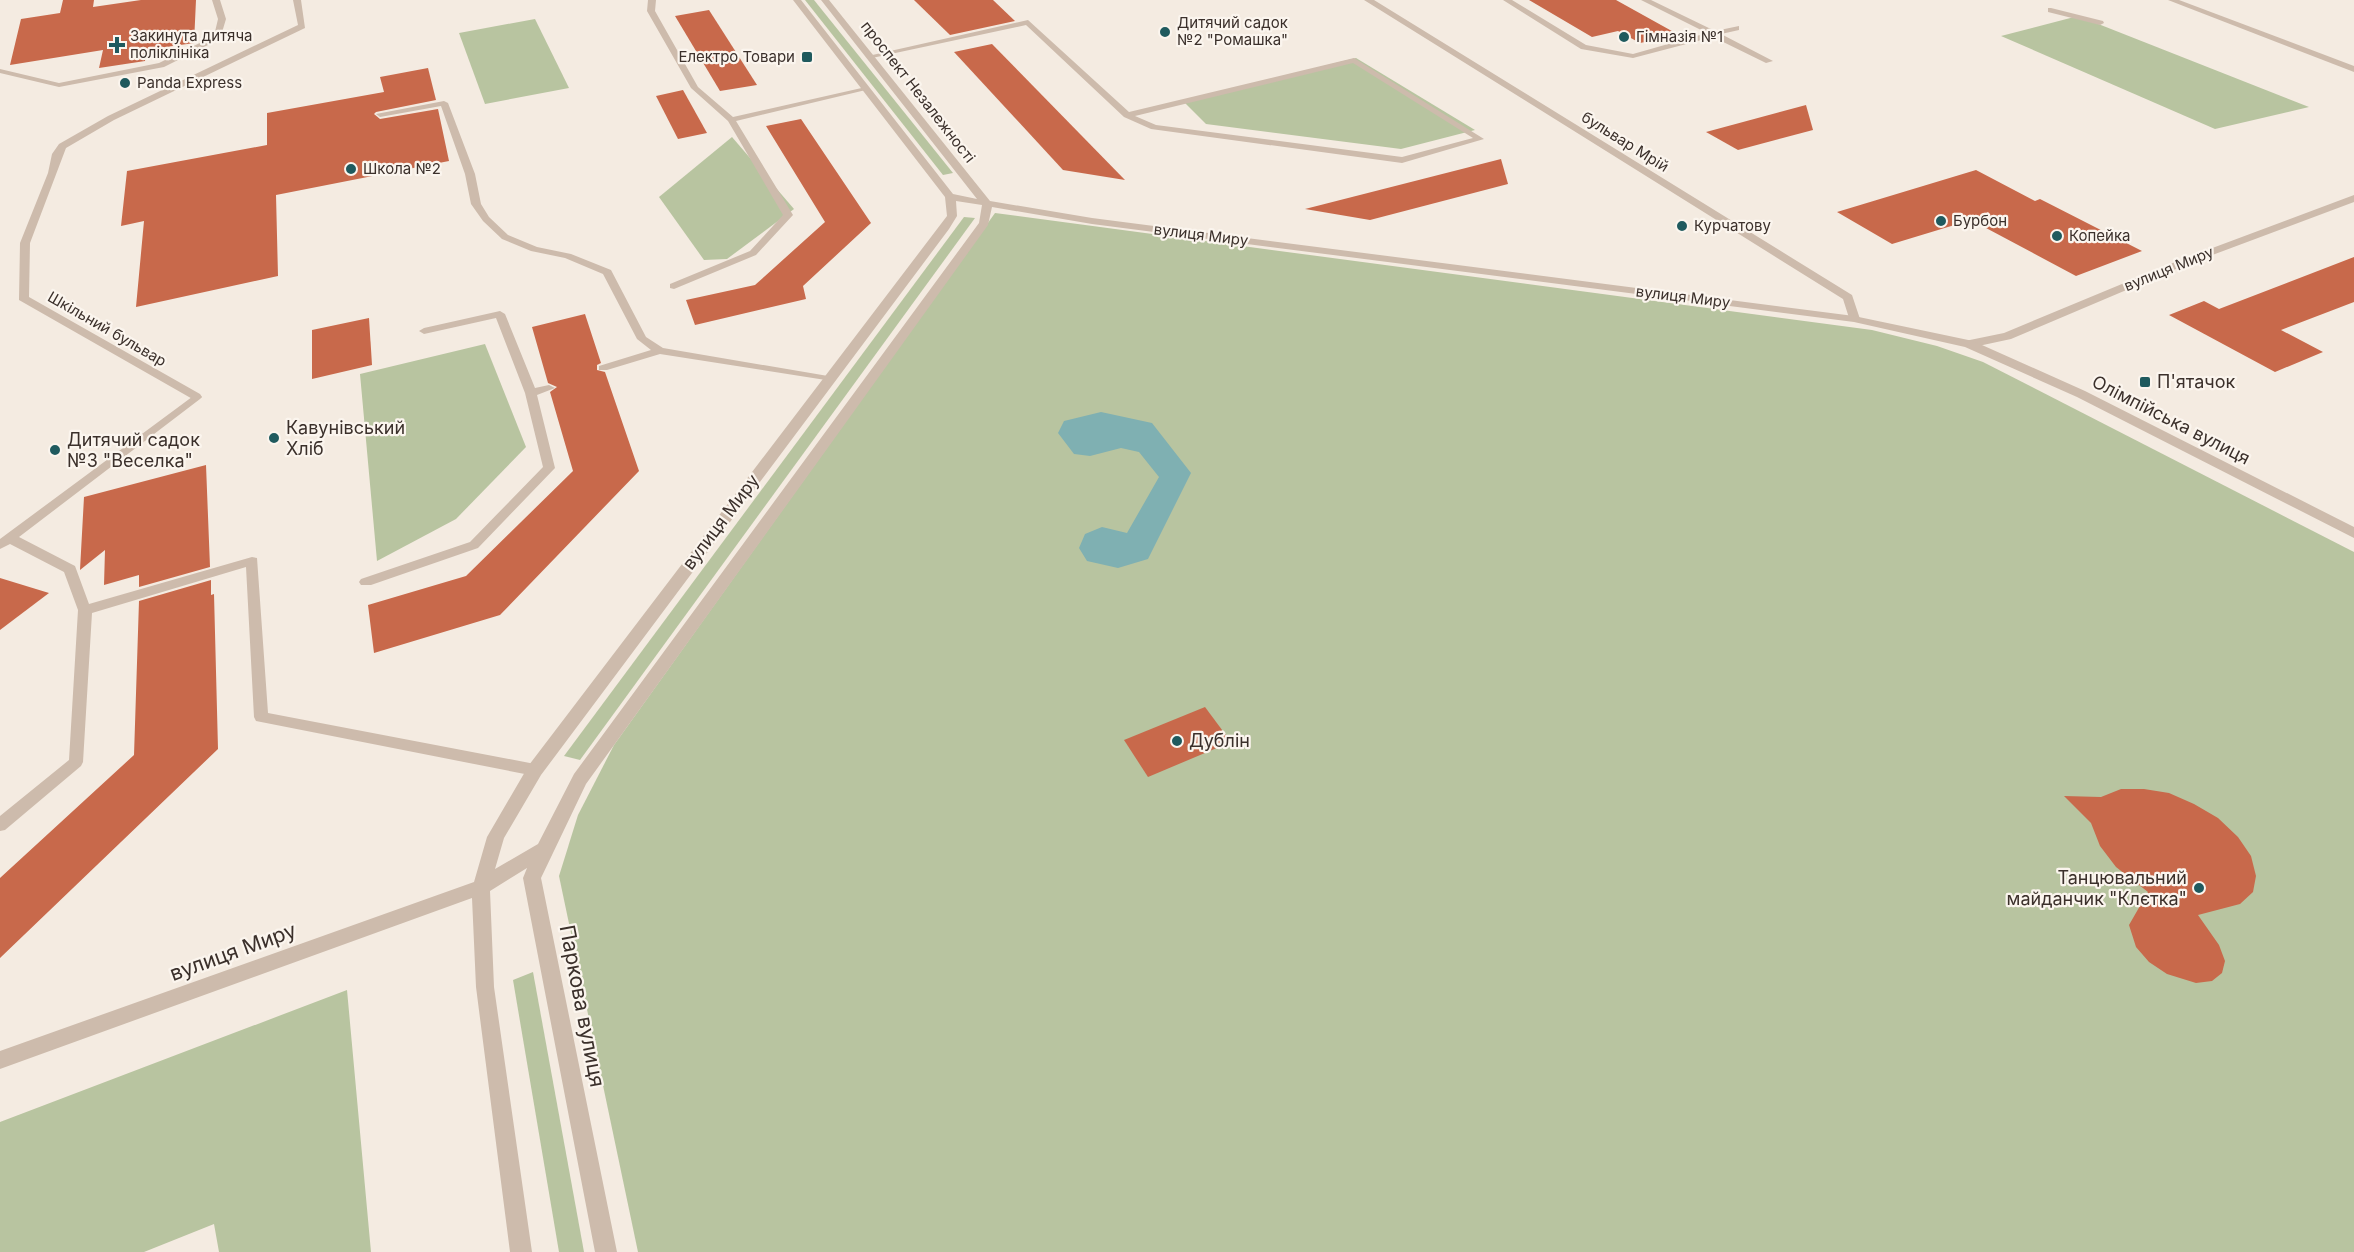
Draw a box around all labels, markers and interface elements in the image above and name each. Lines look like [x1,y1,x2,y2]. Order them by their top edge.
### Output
place label: Дитячий садок №2 "Ромашка" [1177,13,1288,49]
street label: проспект Незалежності [857,17,980,166]
marker: Дитячий садок №2 "Ромашка" [1158,25,1172,39]
place label: Закинута дитяча поліклініка [130,26,253,62]
place label: Гімназія №1 [1636,27,1723,46]
marker: Гімназія №1 [1617,30,1631,44]
marker: Закинута дитяча поліклініка [108,36,126,54]
place label: Електро Товари [678,47,795,66]
marker: Електро Товари [800,50,814,64]
place label: Panda Express [137,73,242,92]
marker: Panda Express [118,76,132,90]
street label: бульвар Мрій [1578,107,1672,176]
place label: Школа №2 [363,159,441,178]
marker: Школа №2 [344,162,358,176]
place label: Бурбон [1953,211,2007,230]
marker: Бурбон [1934,214,1948,228]
place label: Курчатову [1694,216,1772,235]
street label: вулиця Миру [1153,219,1250,250]
marker: Курчатову [1675,219,1689,233]
place label: Копейка [2069,226,2130,245]
marker: Копейка [2050,229,2064,243]
street label: вулиця Миру [2121,242,2217,295]
street label: вулиця Миру [1635,281,1732,312]
street label: Шкільний бульвар [45,287,170,370]
street label: Олімпійська вулиця [2089,371,2254,468]
place label: П'ятачок [2157,371,2235,392]
marker: П'ятачок [2138,375,2152,389]
place label: Кавунівський Хліб [286,417,405,459]
place label: Дитячий садок №3 "Веселка" [67,429,200,471]
marker: Кавунівський Хліб [267,431,281,445]
marker: Дитячий садок №3 "Веселка" [48,443,62,457]
street label: вулиця Миру [678,470,763,574]
place label: Дублін [1189,730,1250,751]
marker: Дублін [1170,734,1184,748]
place label: Танцювальний майданчик "Клєтка" [2007,867,2187,909]
marker: Танцювальний майданчик "Клєтка" [2192,881,2206,895]
street label: вулиця Миру [166,917,300,986]
street label: Паркова вулиця [555,923,610,1089]

